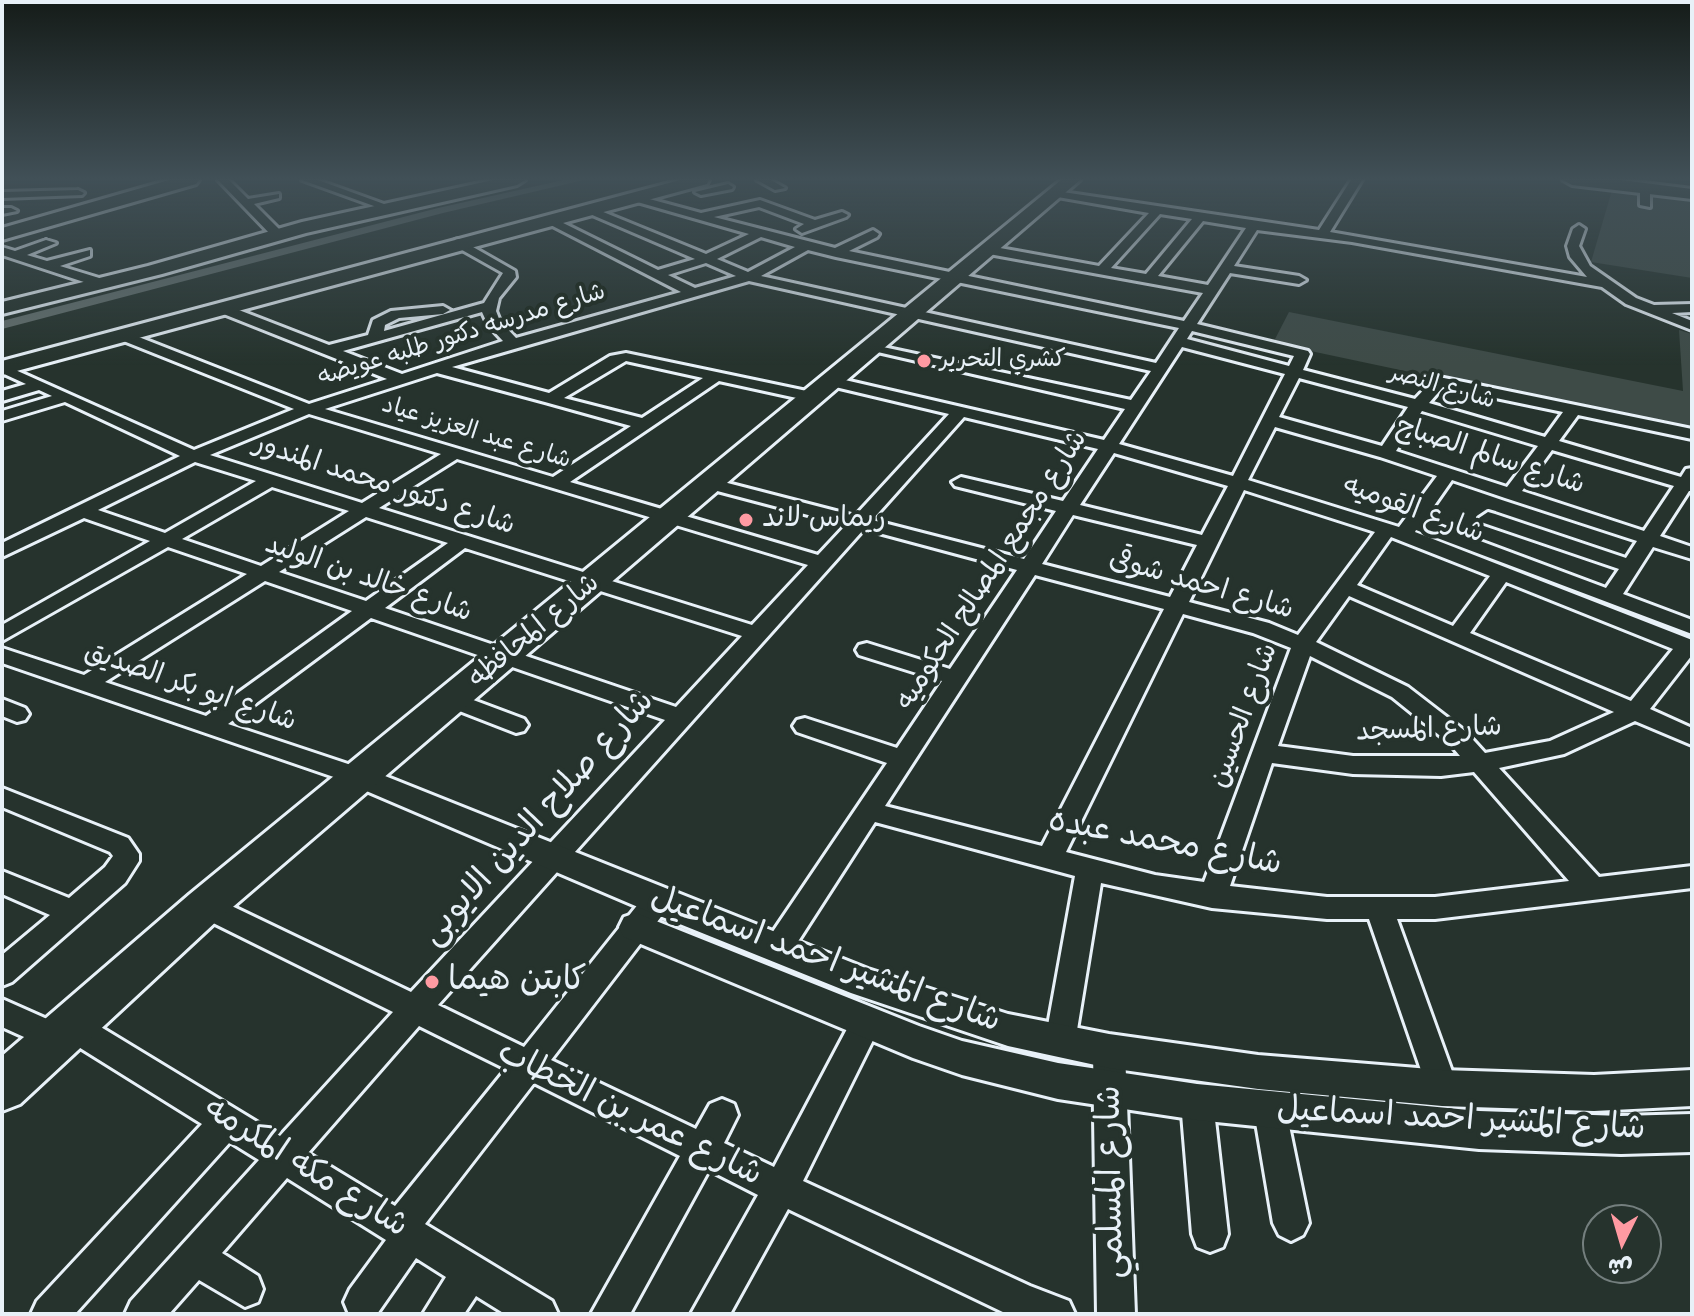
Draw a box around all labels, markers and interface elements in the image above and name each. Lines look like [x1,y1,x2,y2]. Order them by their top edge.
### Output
street label: شارع مدرسه دكتور طلبه عويضه [315,279,609,393]
place label: كشري التحرير [940,347,1066,375]
marker: كشري التحرير [915,352,933,370]
street label: شارع النصر [1386,359,1498,417]
street label: شارع عبد العزيز عياد [378,392,574,476]
street label: شارع سالم الصباح [1391,411,1589,503]
street label: شارع مجمع المصالح الحكوميه [890,425,1096,717]
street label: شارع دكتور محمد المندور [249,428,519,544]
street label: شارع القوميه [1338,470,1488,552]
place label: ريماس لاند [762,503,886,537]
marker: ريماس لاند [737,511,755,529]
street label: شارع خالد بن الوليد [260,529,476,631]
street label: شارع احمد شوقى [1105,544,1297,628]
street label: شارع المحافظه [463,567,607,697]
street label: شارع ابو بكر الصديق [80,636,300,740]
street label: شارع الحسين [1203,639,1287,793]
street label: شارع صلاح الدين الايوبى [413,683,665,955]
street label: شارع المسجد [1355,712,1503,750]
street label: شارع محمد عبده [1045,801,1285,887]
street label: شارع المشير احمد اسماعيل [644,879,1006,1043]
place label: كابتن هيما [448,962,587,1002]
marker: كابتن هيما [423,973,441,991]
street label: شارع عمر بن الخطاب [490,1033,768,1197]
street label: شارع المسلمي [1091,1085,1135,1279]
street label: شارع مكه المكرمه [195,1090,415,1248]
street label: شارع المشير احمد اسماعيل [1275,1091,1647,1151]
north arrow [1582,1204,1662,1284]
text: ش [1607,1251,1633,1281]

